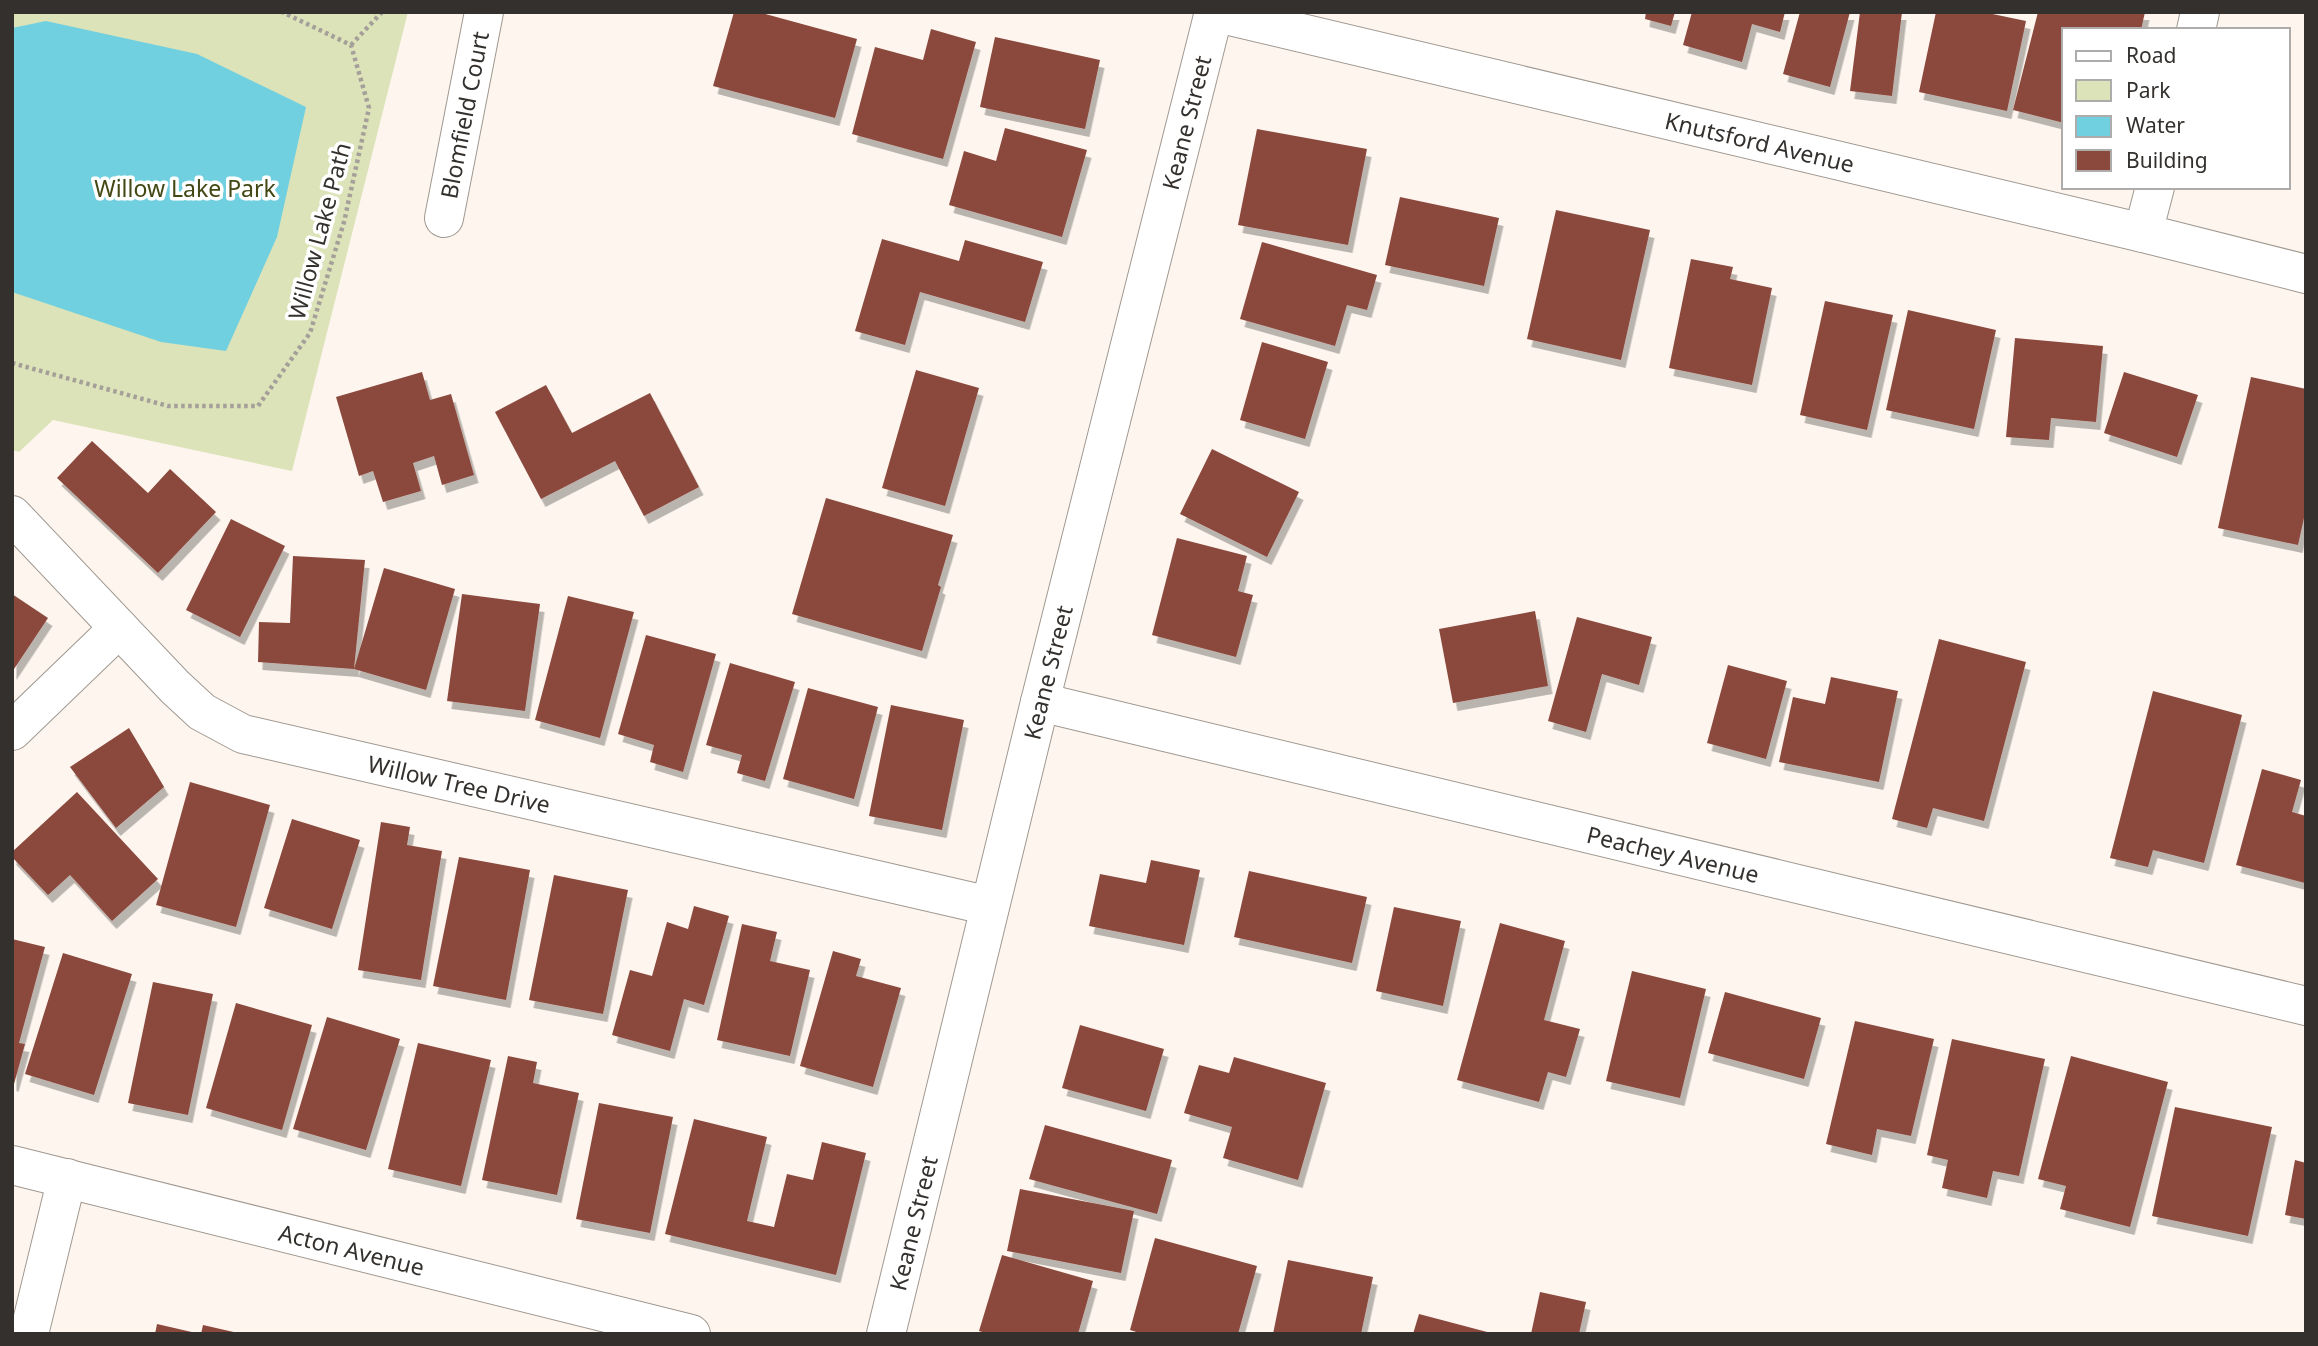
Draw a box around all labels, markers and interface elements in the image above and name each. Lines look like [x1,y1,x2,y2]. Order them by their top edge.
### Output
legend [2062,28,2290,189]
street label: Blomfield Court [432,29,496,201]
text: Road [2126,41,2176,69]
street label: Keane Street [1154,52,1218,193]
text: Park [2126,76,2171,104]
street label: Knutsford Avenue [1662,104,1858,180]
text: Water [2126,111,2185,139]
street label: Willow Lake Path [280,139,358,323]
text: Building [2126,146,2208,174]
park label: Willow Lake Park [94,172,276,204]
street label: Keane Street [1015,602,1080,743]
street label: Willow Tree Drive [365,747,553,820]
street label: Peachey Avenue [1584,818,1762,890]
street label: Keane Street [881,1153,945,1294]
street label: Acton Avenue [275,1216,428,1283]

